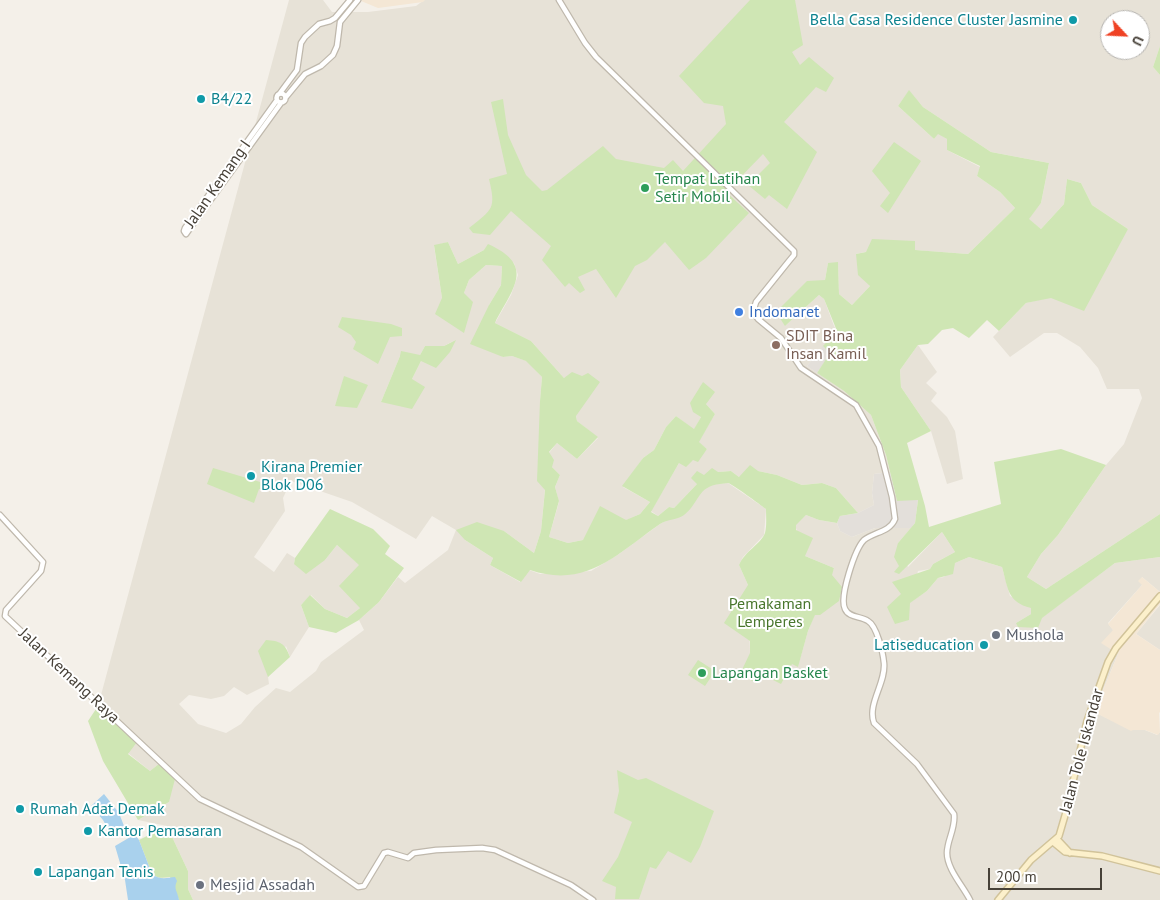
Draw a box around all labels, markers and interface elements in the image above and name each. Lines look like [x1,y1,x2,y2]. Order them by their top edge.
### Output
place label: Bella Casa Residence Cluster Jasmine [810,10,1063,30]
north arrow [1100,10,1150,60]
marker: Bella Casa Residence Cluster Jasmine [1067,14,1079,26]
text: U [1128,33,1148,49]
place label: B4/22 [211,89,252,109]
marker: B4/22 [195,93,207,105]
street label: Jalan Kemang I [181,136,255,232]
place label: Tempat Latihan Setir Mobil [655,169,760,207]
marker: Tempat Latihan Setir Mobil [639,182,651,194]
place label: Indomaret [749,302,820,322]
marker: Indomaret [733,306,745,318]
place label: SDIT Bina Insan Kamil [786,326,866,364]
marker: SDIT Bina Insan Kamil [770,339,782,351]
place label: Kirana Premier Blok D06 [261,457,362,495]
marker: Kirana Premier Blok D06 [245,470,257,482]
park label: Pemakaman Lemperes [729,594,811,632]
street label: Jalan Kemang Raya [15,624,123,728]
place label: Mushola [1006,625,1064,645]
marker: Mushola [990,629,1002,641]
place label: Latiseducation [874,635,974,655]
marker: Latiseducation [978,639,990,651]
place label: Lapangan Basket [712,663,828,683]
marker: Lapangan Basket [696,667,708,679]
street label: Jalan Tole Iskandar [1056,686,1108,816]
place label: Rumah Adat Demak [30,799,165,819]
marker: Rumah Adat Demak [14,803,26,815]
place label: Kantor Pemasaran [98,821,222,841]
marker: Kantor Pemasaran [82,825,94,837]
scale bar [990,858,1104,890]
place label: Lapangan Tenis [48,862,154,882]
marker: Lapangan Tenis [32,866,44,878]
text: 200 m [996,867,1037,886]
place label: Mesjid Assadah [210,875,315,895]
marker: Mesjid Assadah [194,879,206,891]

